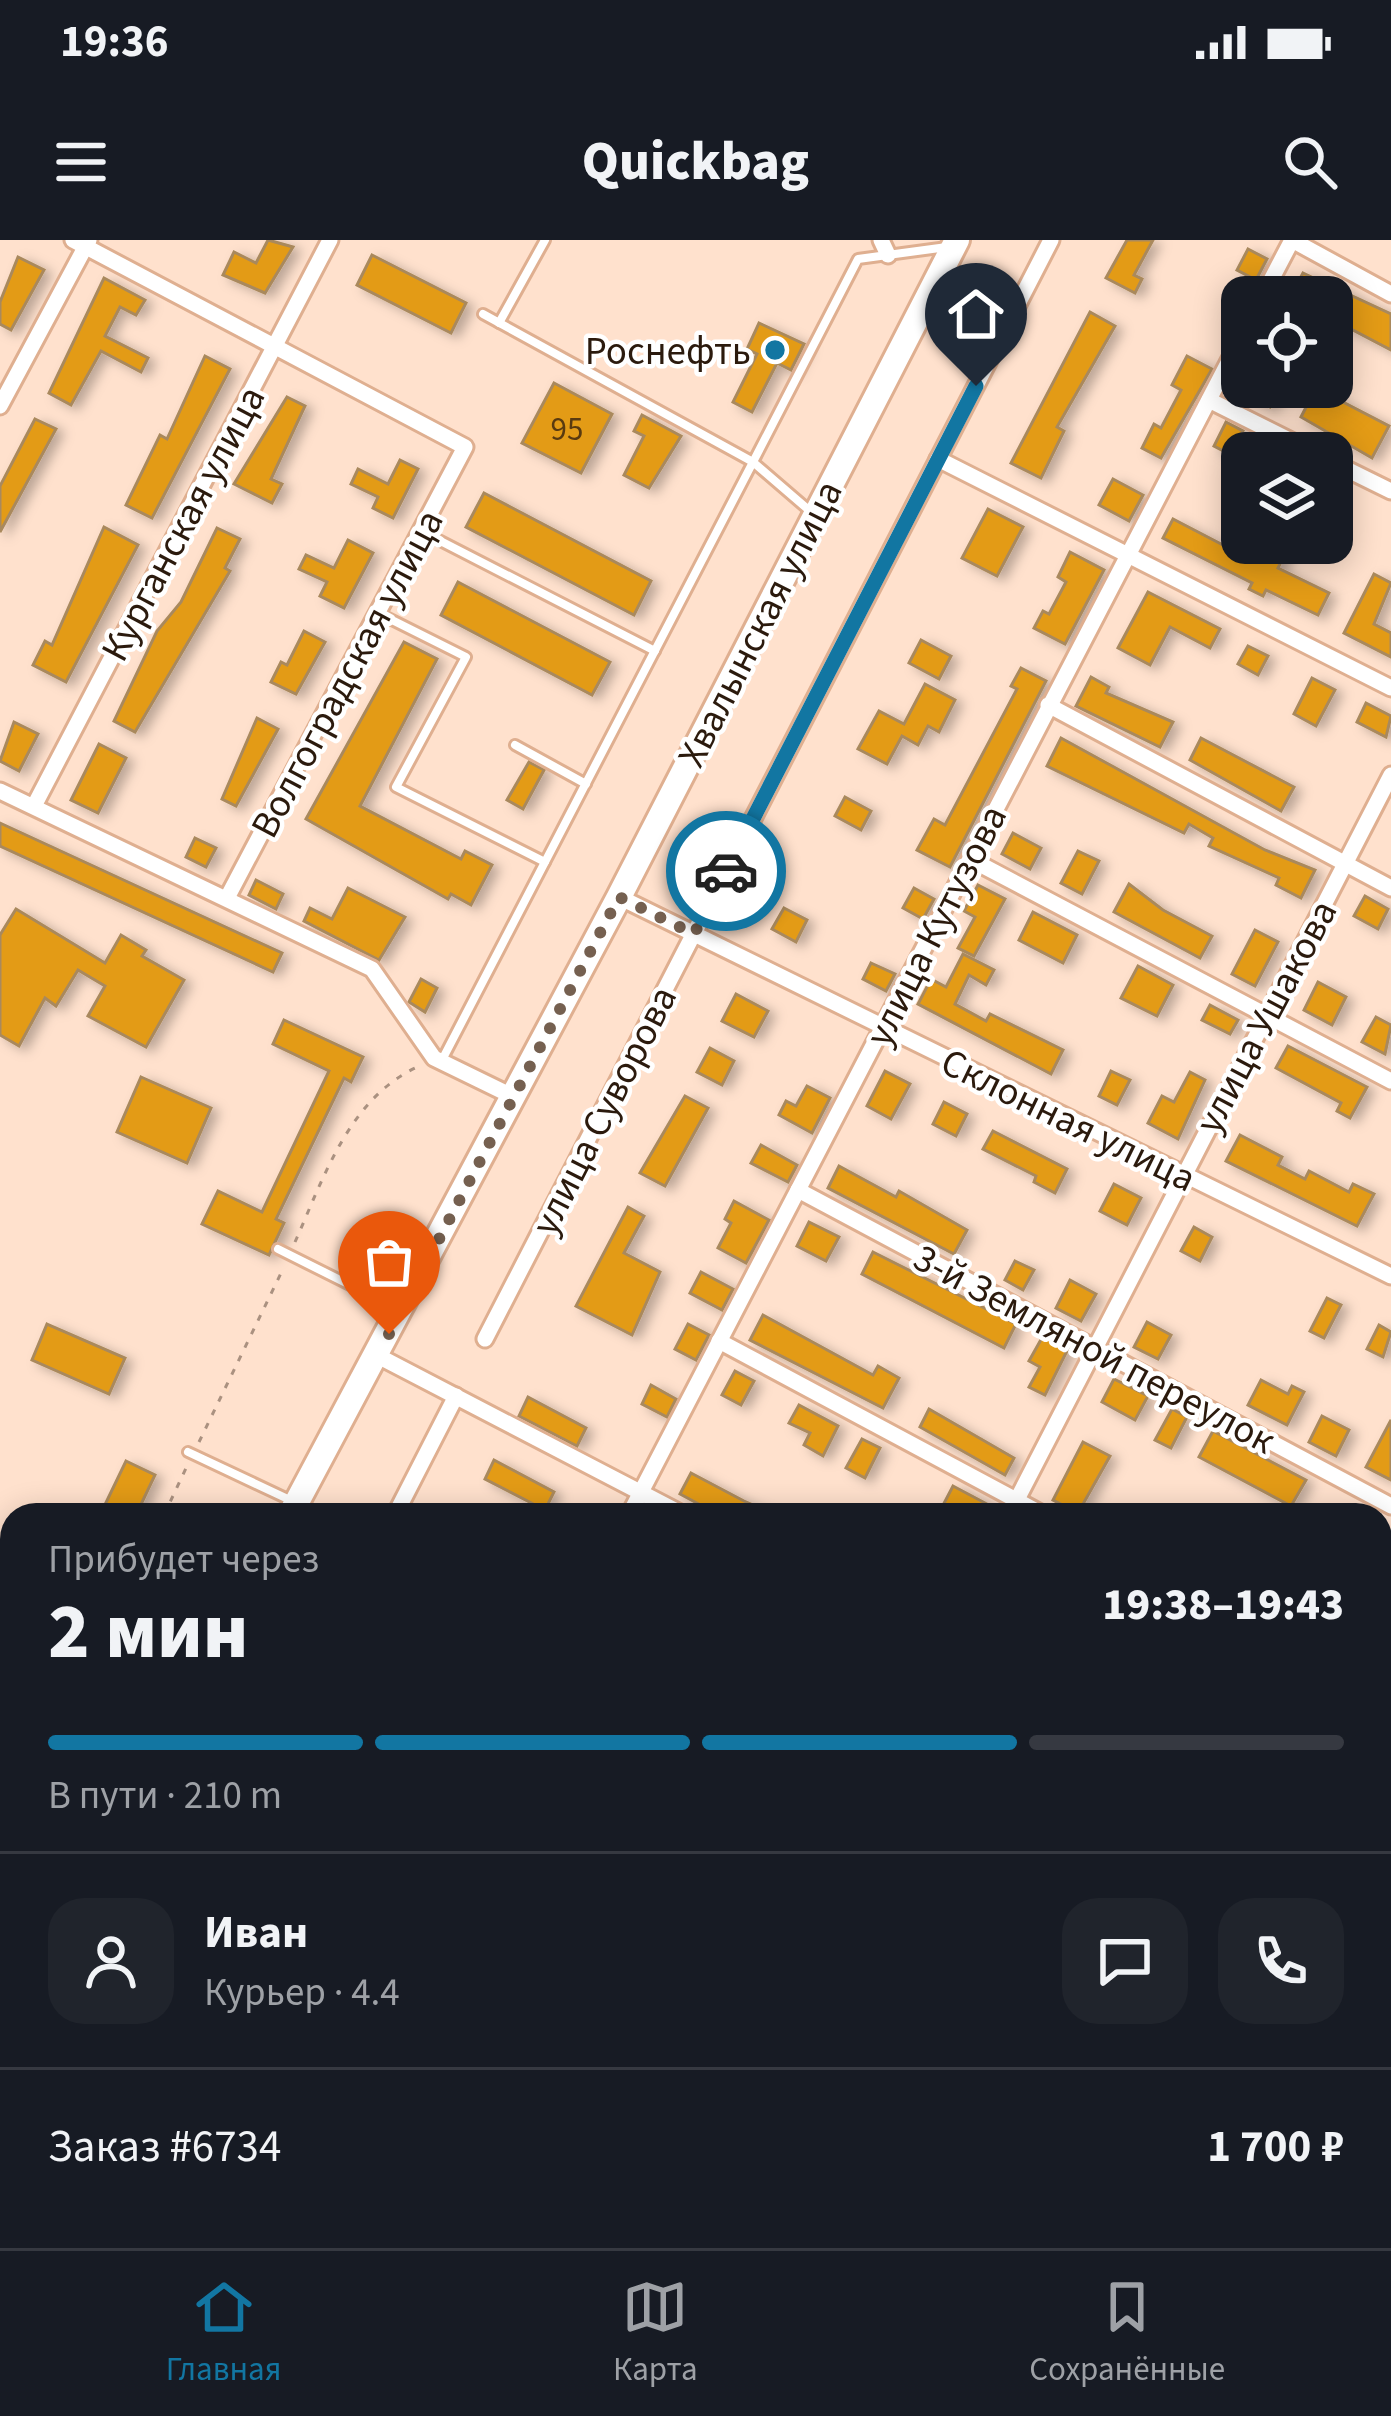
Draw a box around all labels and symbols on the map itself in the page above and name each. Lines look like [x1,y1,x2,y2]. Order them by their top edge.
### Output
pin [925,263,1027,386]
place label: Роснефть [585,324,751,380]
marker: Роснефть [762,337,788,363]
street label: Курганская улица [88,376,280,672]
house number: 95 [551,406,583,453]
street label: Хвалынская улица [664,471,857,777]
street label: Волгоградская улица [238,500,458,848]
street label: улица Кутузова [852,796,1022,1056]
courier [666,811,786,931]
street label: улица Ушакова [1182,890,1352,1144]
street label: улица Суворова [518,976,692,1245]
street label: Склонная улица [931,1035,1205,1207]
pin [338,1211,440,1334]
street label: 3-й Земляной переулок [904,1231,1285,1469]

